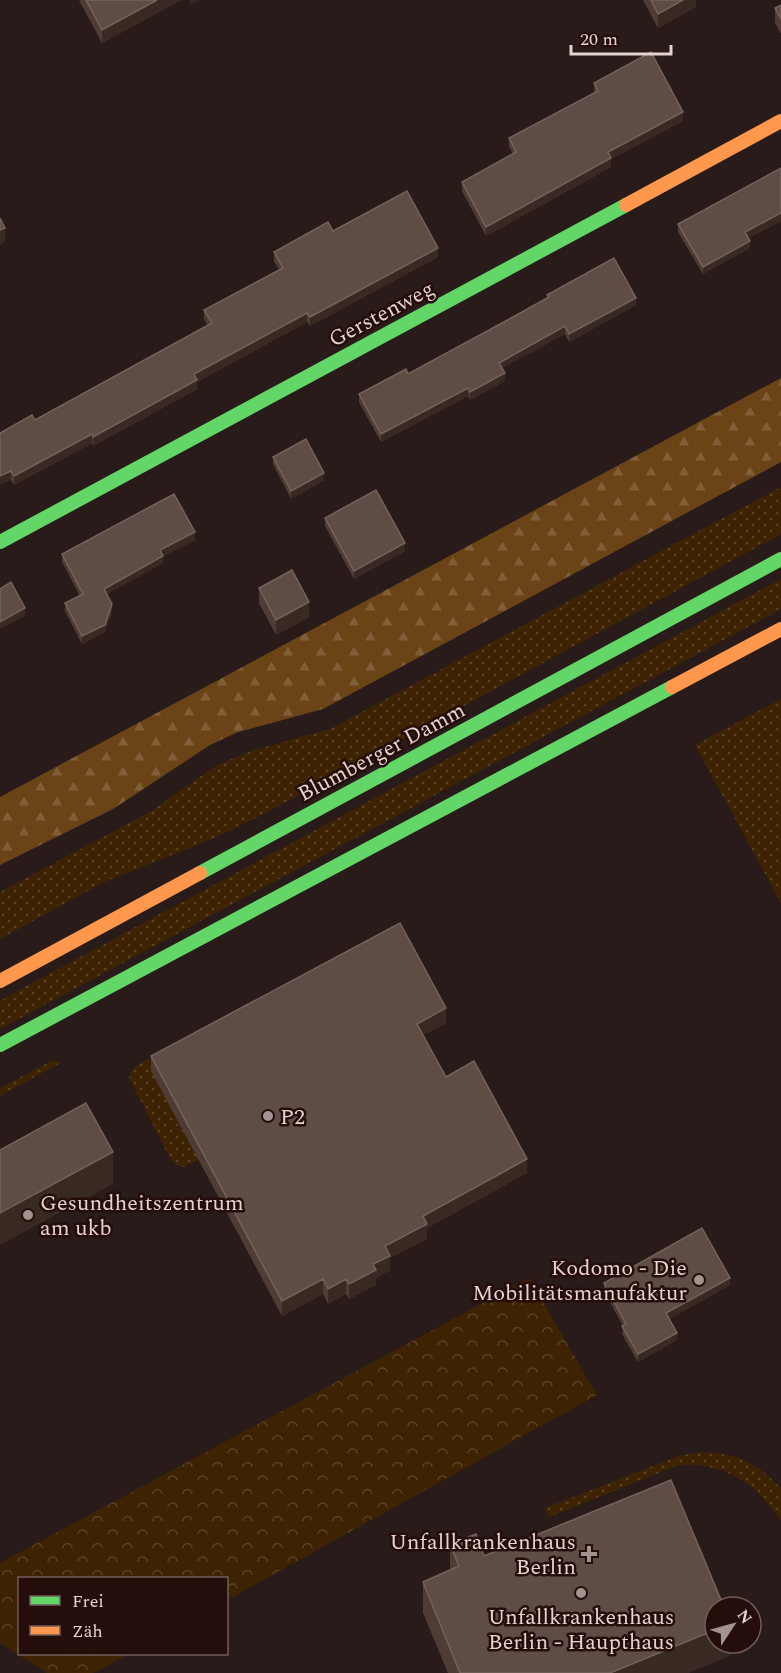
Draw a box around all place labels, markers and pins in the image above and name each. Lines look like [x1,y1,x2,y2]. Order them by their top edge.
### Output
place label: P2 [280,1101,305,1134]
marker: P2 [261,1109,275,1123]
place label: Gesundheitszentrum am ukb [40,1187,244,1245]
marker: Gesundheitszentrum am ukb [21,1208,35,1222]
place label: Kodomo - Die Mobilitätsmanufaktur [472,1252,687,1310]
marker: Kodomo - Die Mobilitätsmanufaktur [692,1273,706,1287]
place label: Unfallkrankenhaus Berlin [389,1526,576,1584]
marker: Unfallkrankenhaus Berlin [580,1545,598,1563]
marker: Unfallkrankenhaus Berlin - Haupthaus [574,1586,588,1600]
place label: Unfallkrankenhaus Berlin - Haupthaus [488,1601,674,1659]

